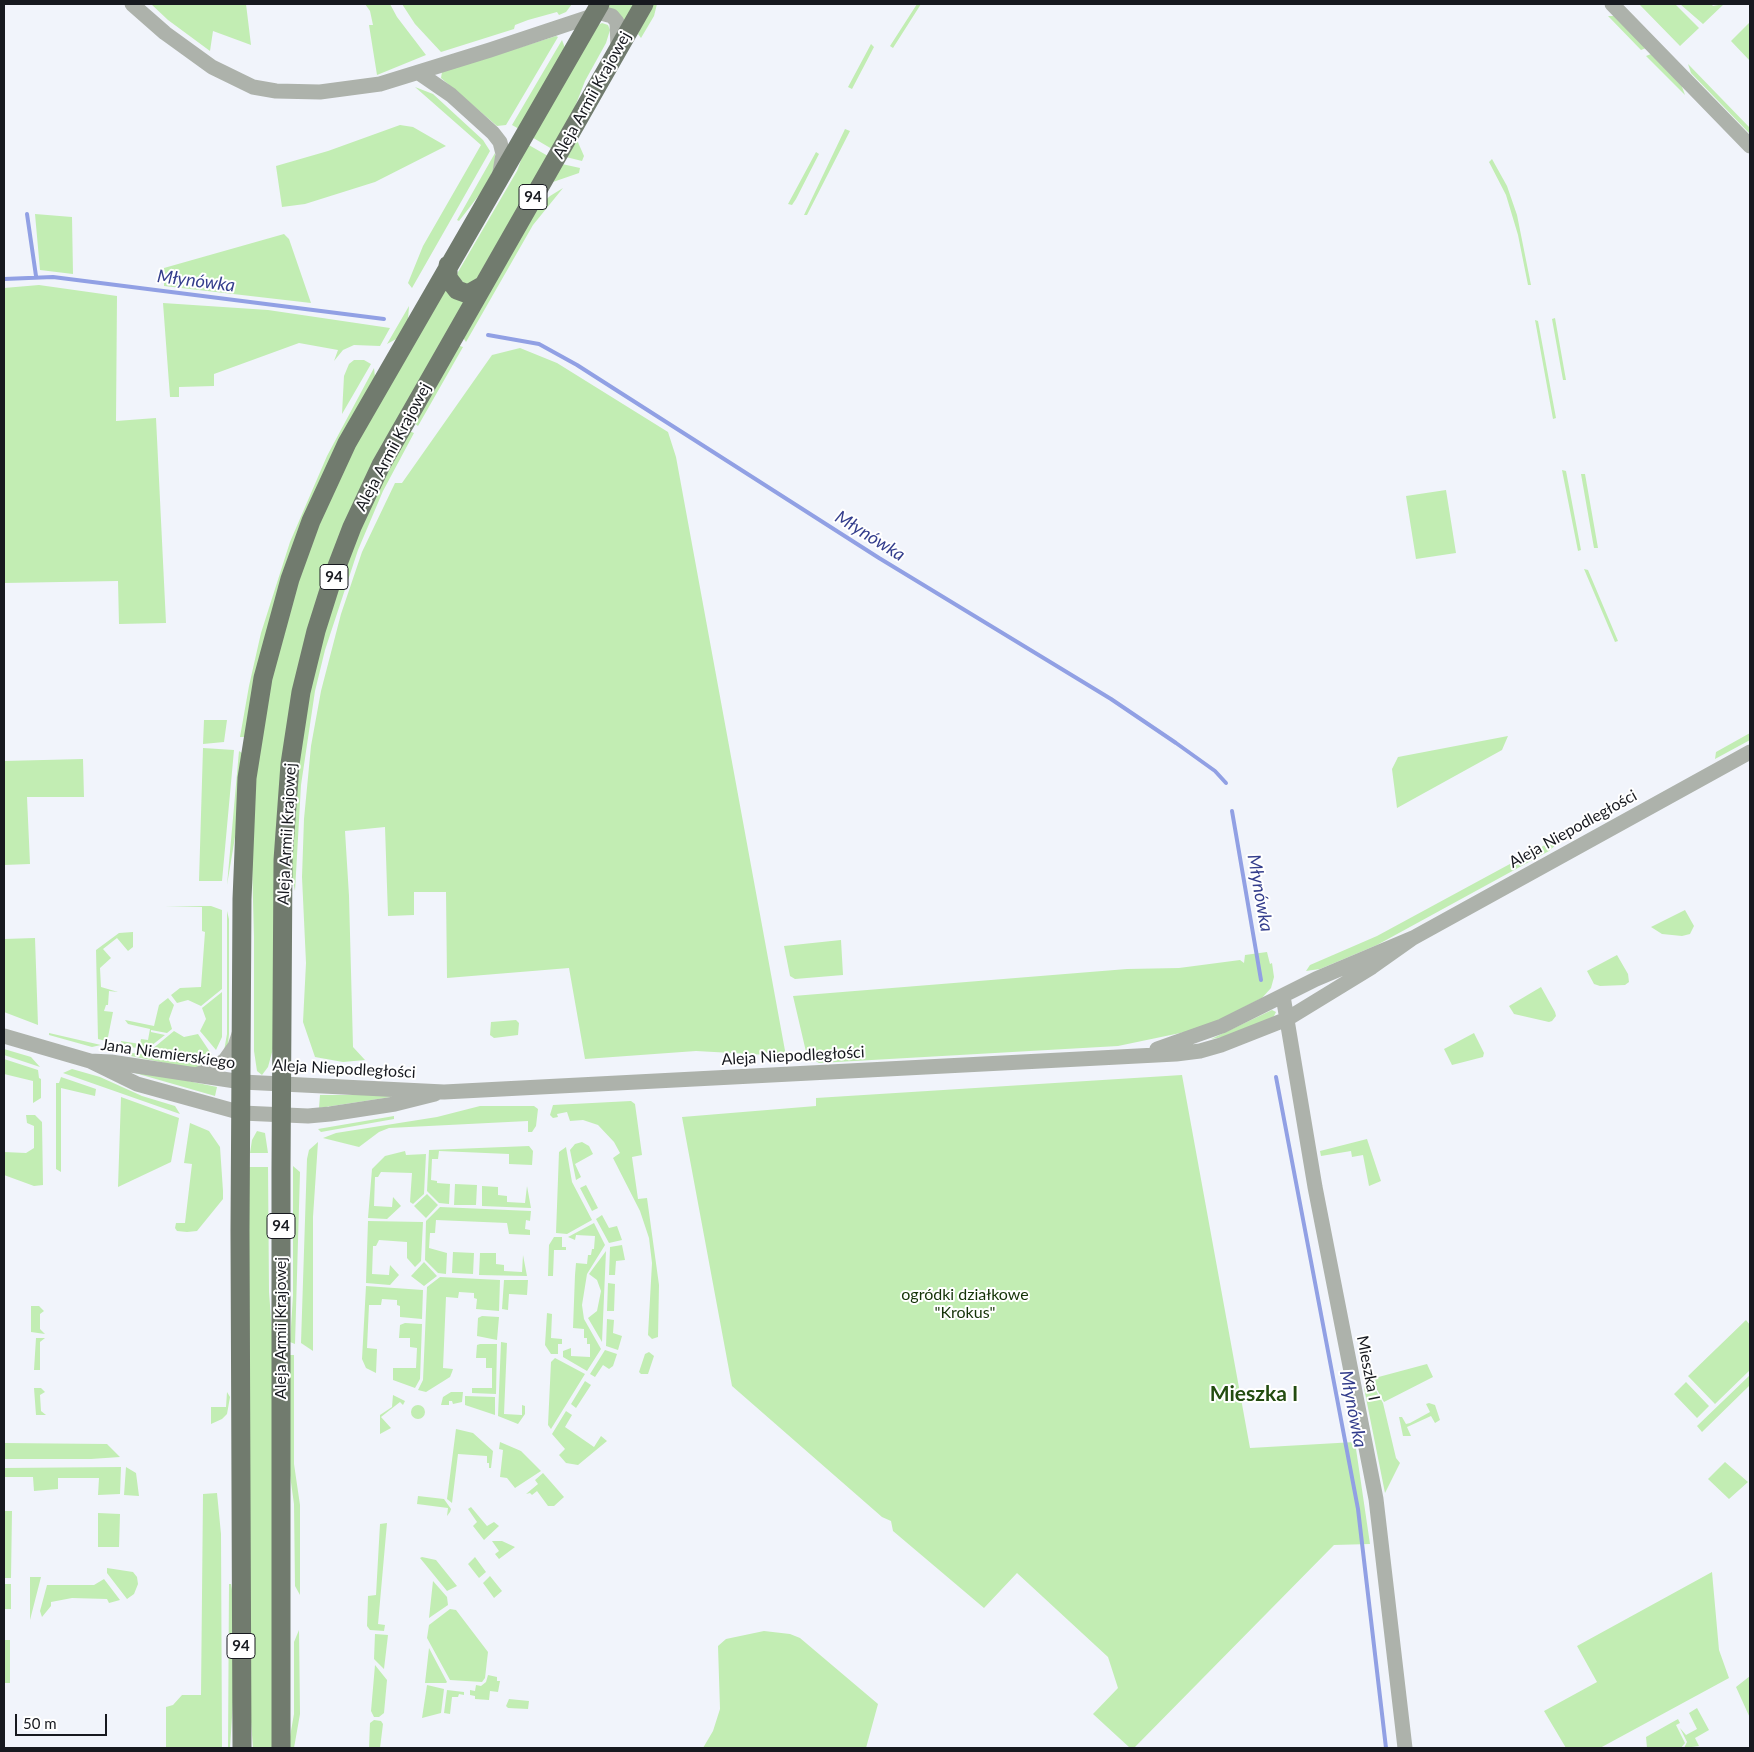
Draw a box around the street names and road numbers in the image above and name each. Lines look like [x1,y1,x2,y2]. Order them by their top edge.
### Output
street label: Aleja Armii Krajowej [549,28,635,162]
road number: 94 [519,184,547,210]
street label: Aleja Armii Krajowej [351,380,435,514]
road number: 94 [320,564,348,590]
street label: Aleja Armii Krajowej [274,762,300,906]
street label: Aleja Niepodległości [1506,786,1640,872]
street label: Jana Niemierskiego [100,1035,236,1073]
street label: Aleja Niepodległości [721,1043,865,1069]
street label: Aleja Niepodległości [272,1056,416,1082]
road number: 94 [267,1214,295,1238]
street label: Aleja Armii Krajowej [271,1257,291,1399]
street label: Mieszka I [1352,1334,1384,1402]
road number: 94 [227,1634,255,1658]

